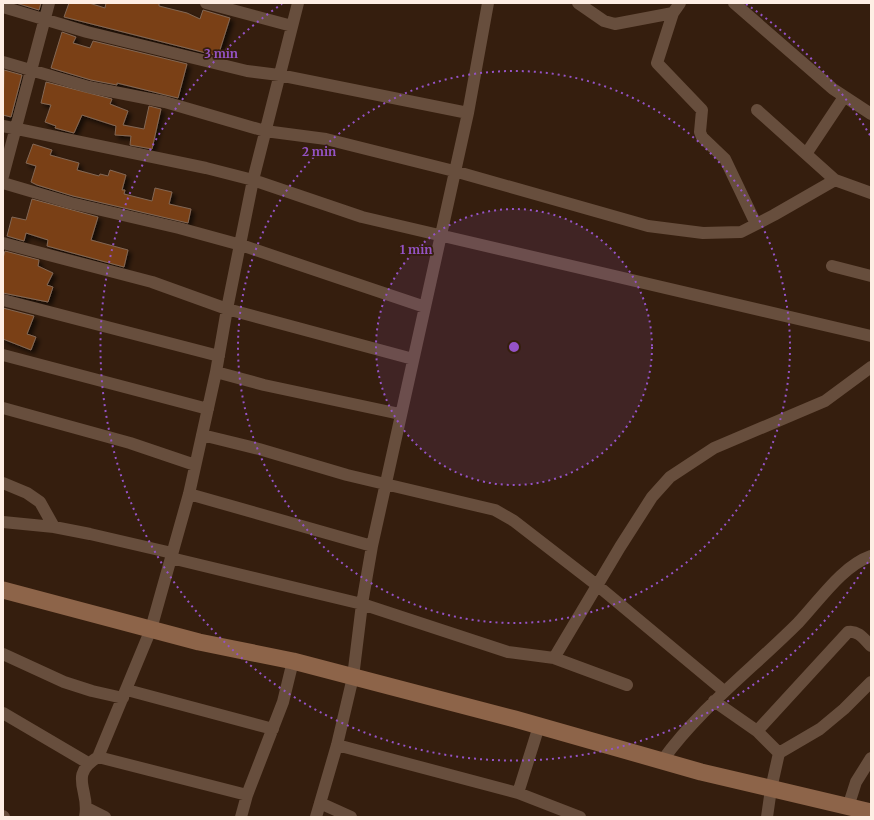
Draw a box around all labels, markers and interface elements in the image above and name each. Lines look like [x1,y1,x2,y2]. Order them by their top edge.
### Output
text: 3 min [204,46,238,61]
text: 2 min [302,144,336,159]
text: 1 min [400,242,432,257]
centre of rings [507,340,521,354]

